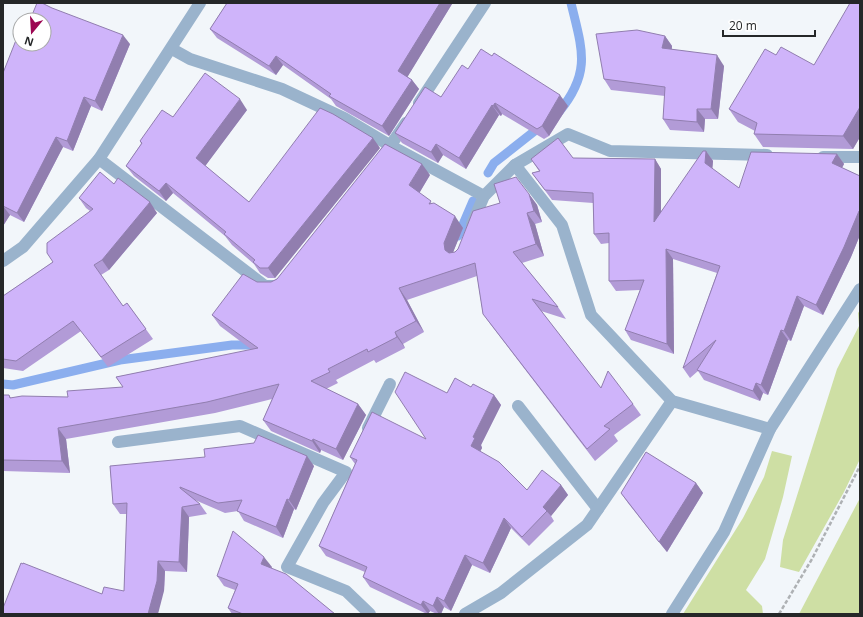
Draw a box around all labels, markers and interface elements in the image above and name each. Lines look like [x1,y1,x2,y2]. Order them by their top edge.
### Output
north arrow [12,12,52,52]
scale bar [723,12,815,38]
text: 20 m [729,17,757,34]
text: N [22,33,35,51]

